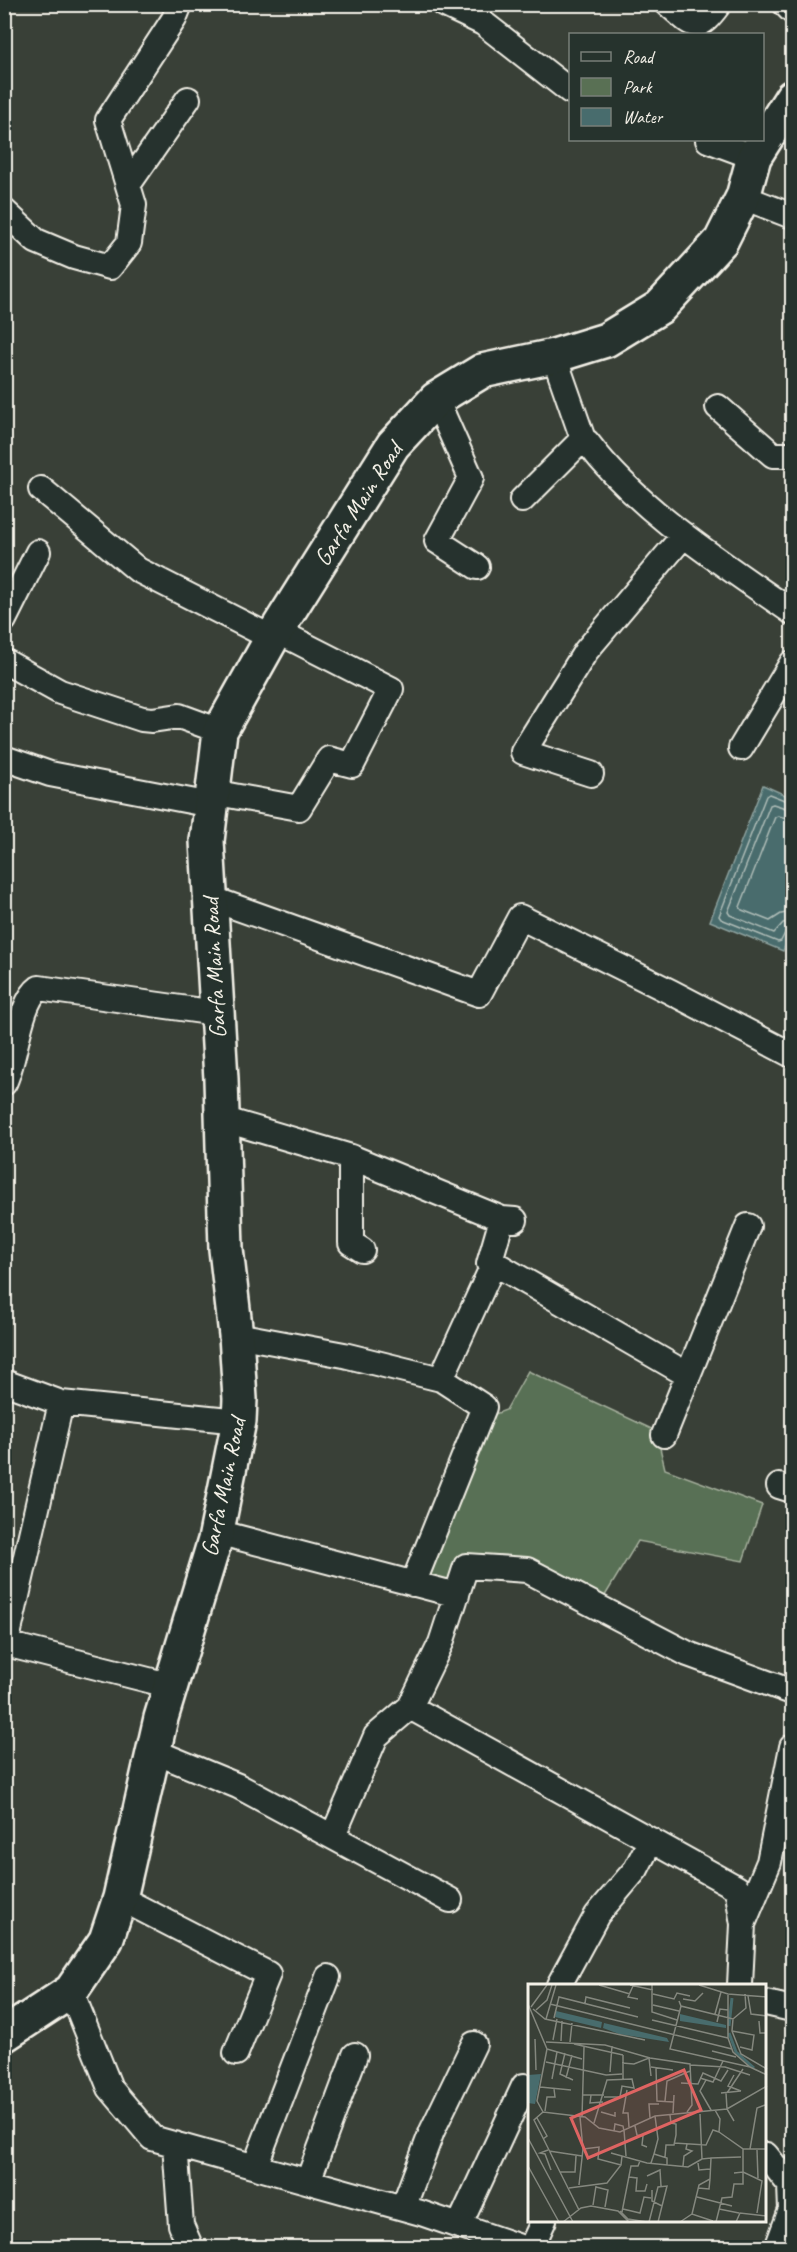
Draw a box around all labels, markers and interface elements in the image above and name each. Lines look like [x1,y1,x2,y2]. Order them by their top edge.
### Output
legend [569,33,764,141]
text: Road [623,46,656,68]
text: Park [623,76,653,98]
text: Water [623,106,664,128]
street label: Garfa Main Road [307,434,411,571]
street label: Garfa Main Road [195,893,233,1039]
street label: Garfa Main Road [194,1411,253,1559]
inset map [528,1984,767,2222]

